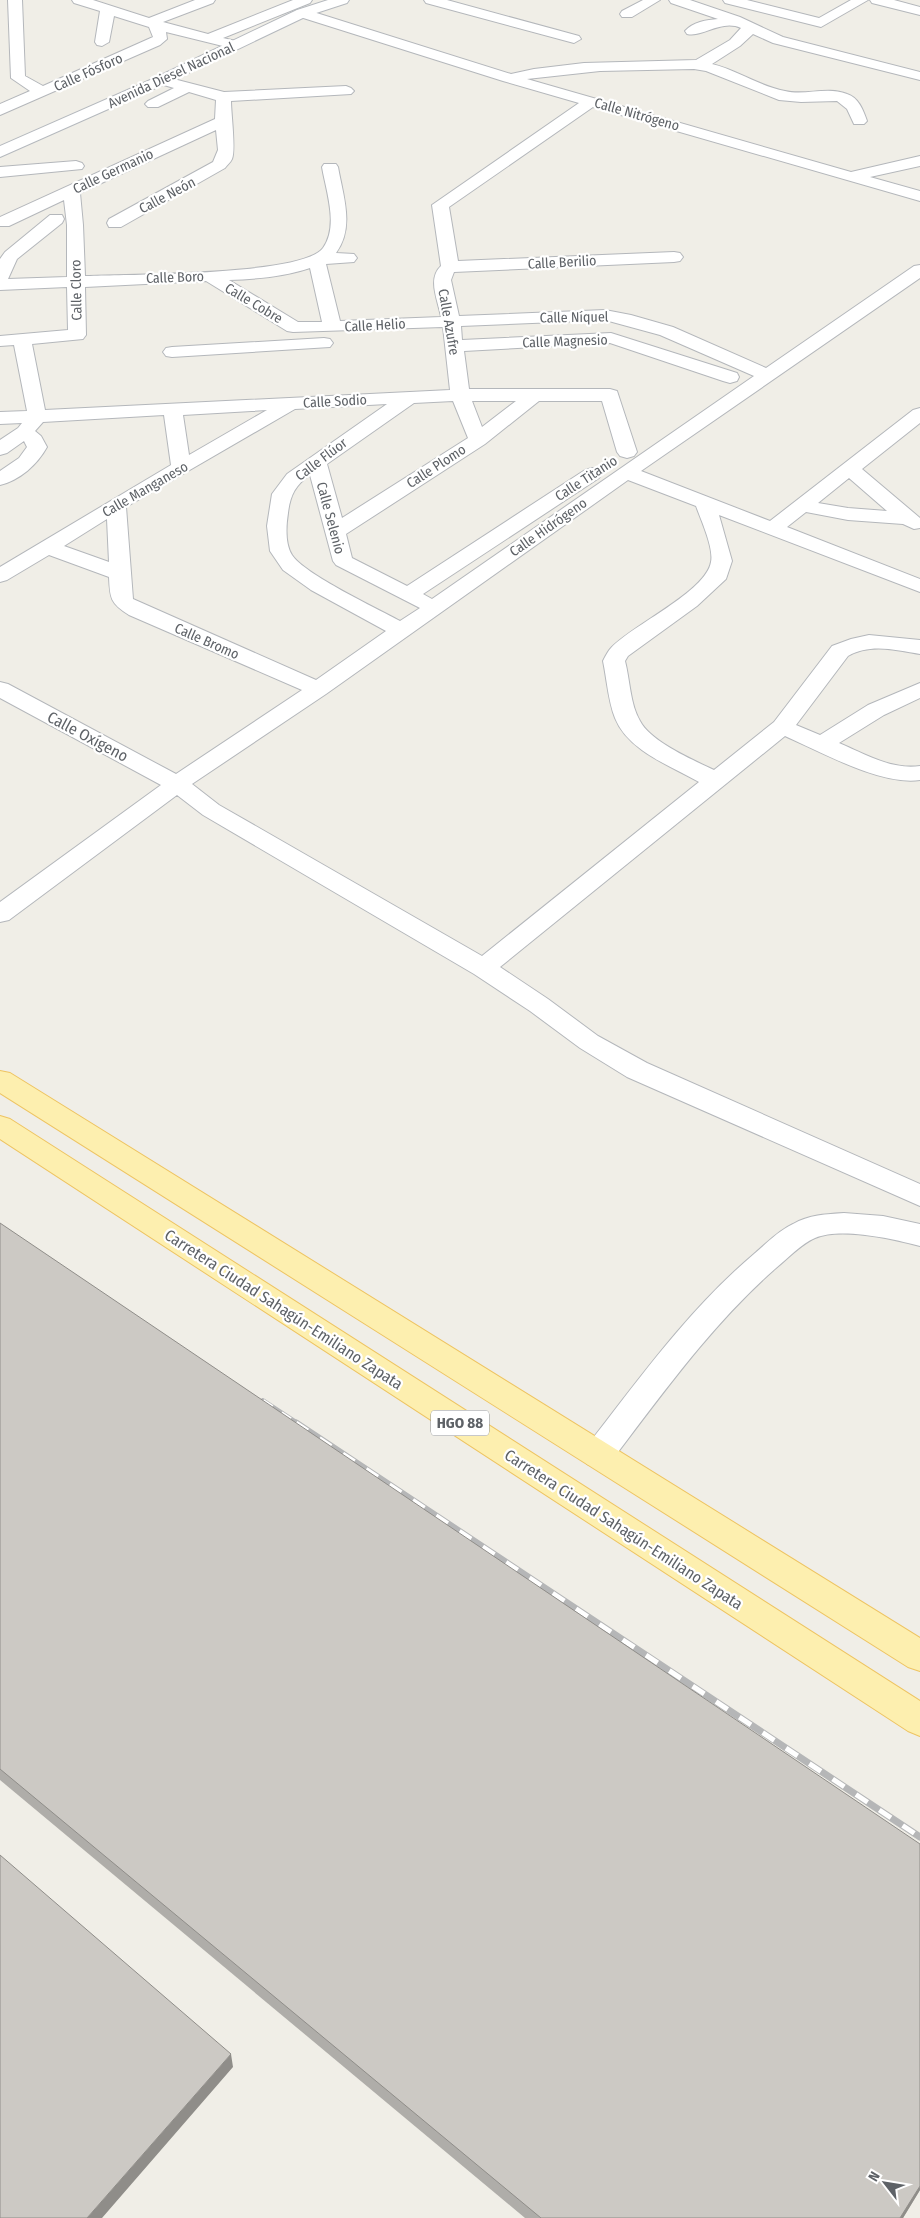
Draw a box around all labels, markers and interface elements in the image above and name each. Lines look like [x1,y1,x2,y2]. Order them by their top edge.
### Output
street label: Avenida Diesel Nacional [105,39,237,112]
street label: Calle Fósforo [51,50,125,95]
street label: Calle Nitrógeno [592,94,681,135]
street label: Calle Germanio [70,145,156,198]
street label: Calle Neón [136,174,198,217]
street label: Calle Berilio [527,252,597,273]
street label: Calle Cloro [67,259,86,321]
street label: Calle Boro [146,268,204,287]
street label: Calle Cobre [222,280,286,327]
street label: Calle Azufre [434,288,463,357]
street label: Calle Níquel [539,308,609,327]
street label: Calle Helio [344,315,406,336]
street label: Calle Magnesio [522,332,608,351]
street label: Calle Sodio [303,391,367,412]
street label: Calle Flúor [292,434,351,484]
street label: Calle Plomo [403,441,469,492]
street label: Calle Titanio [552,452,621,505]
street label: Calle Manganeso [99,458,191,521]
street label: Calle Selenio [313,480,348,556]
street label: Calle Hidrógeno [506,494,590,560]
street label: Calle Bromo [172,620,242,663]
street label: Calle Oxígeno [44,707,131,766]
street label: Carretera Ciudad Sahagún-Emiliano Zapata [161,1225,406,1394]
road number: HGO 88 [431,1410,489,1436]
street label: Carretera Ciudad Sahagún-Emiliano Zapata [501,1445,746,1614]
north arrow [860,2158,910,2208]
text: N [865,2169,884,2185]

